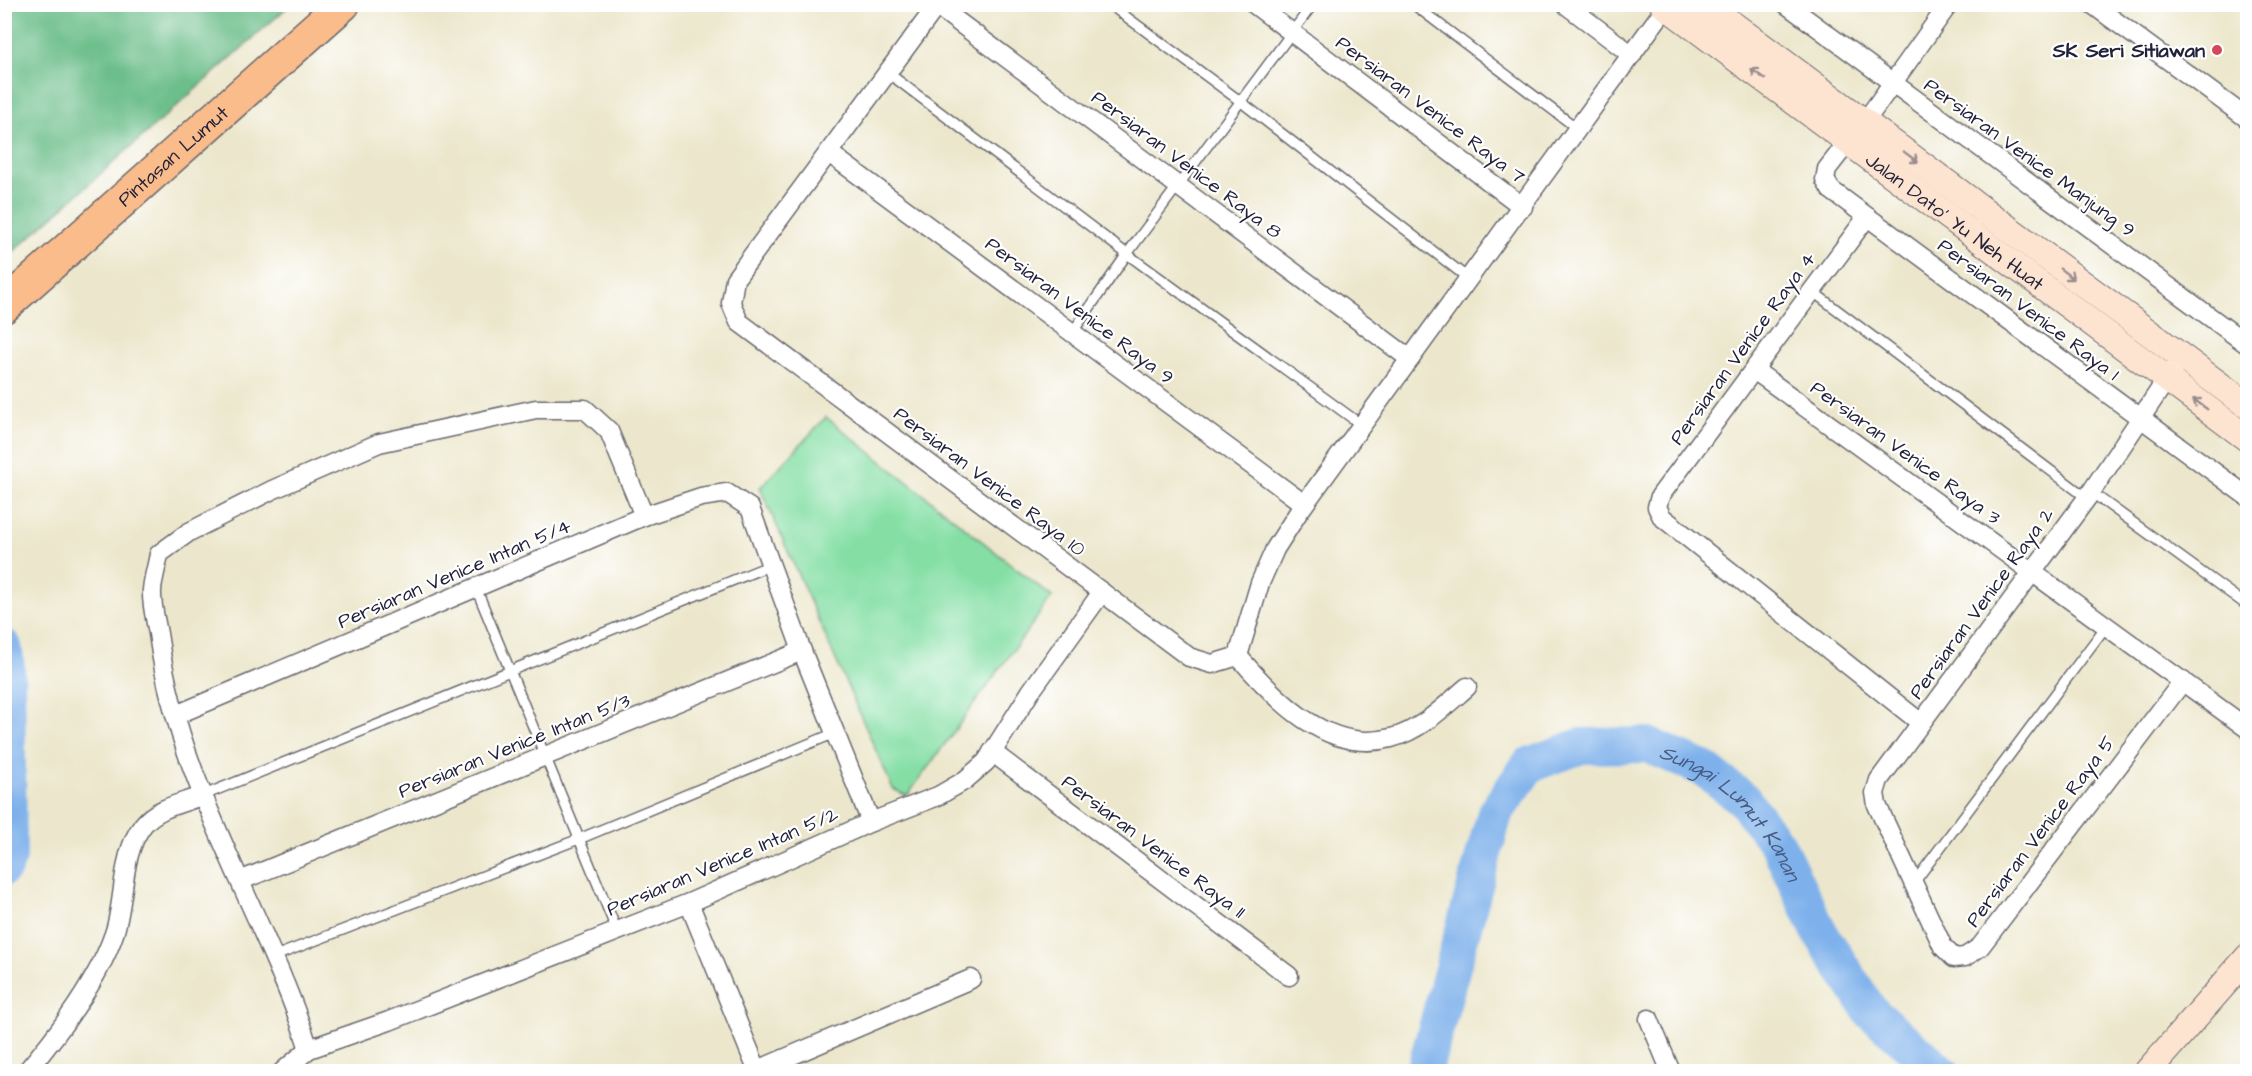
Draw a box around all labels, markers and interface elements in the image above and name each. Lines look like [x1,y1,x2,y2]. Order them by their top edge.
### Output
street label: Persiaran Venice Raya 7 [1329,29,1531,191]
place label: SK Seri Sitiawan [2052,37,2205,65]
marker: SK Seri Sitiawan [2210,43,2224,57]
one-way arrow [1750,68,1766,80]
street label: Persiaran Venice Manjung 9 [1917,72,2141,245]
street label: Persiaran Venice Raya 8 [1085,84,1287,246]
street label: Pintasan Lumut [112,99,235,213]
street label: Jalan Dato' Yu Neh Huat [1859,146,2050,298]
one-way arrow [1902,151,1918,164]
street label: Persiaran Venice Raya 9 [979,230,1180,392]
street label: Persiaran Venice Raya 1 [1931,232,2125,389]
street label: Persiaran Venice Raya 4 [1663,246,1823,451]
one-way arrow [2059,267,2075,280]
street label: Persiaran Venice Raya 3 [1804,374,2006,532]
one-way arrow [2193,398,2209,410]
street label: Persiaran Venice Raya 10 [887,400,1091,564]
street label: Persiaran Venice Raya 2 [1903,502,2062,705]
street label: Persiaran Venice Intan 5/4 [333,512,576,636]
street label: Persiaran Venice Intan 5/3 [394,687,634,805]
street label: Persiaran Venice Raya 5 [1960,730,2123,934]
water label: Sungai Lumut Kanan [1655,738,1808,887]
street label: Persiaran Venice Raya 11 [1055,768,1251,926]
street label: Persiaran Venice Intan 5/2 [602,800,843,923]

